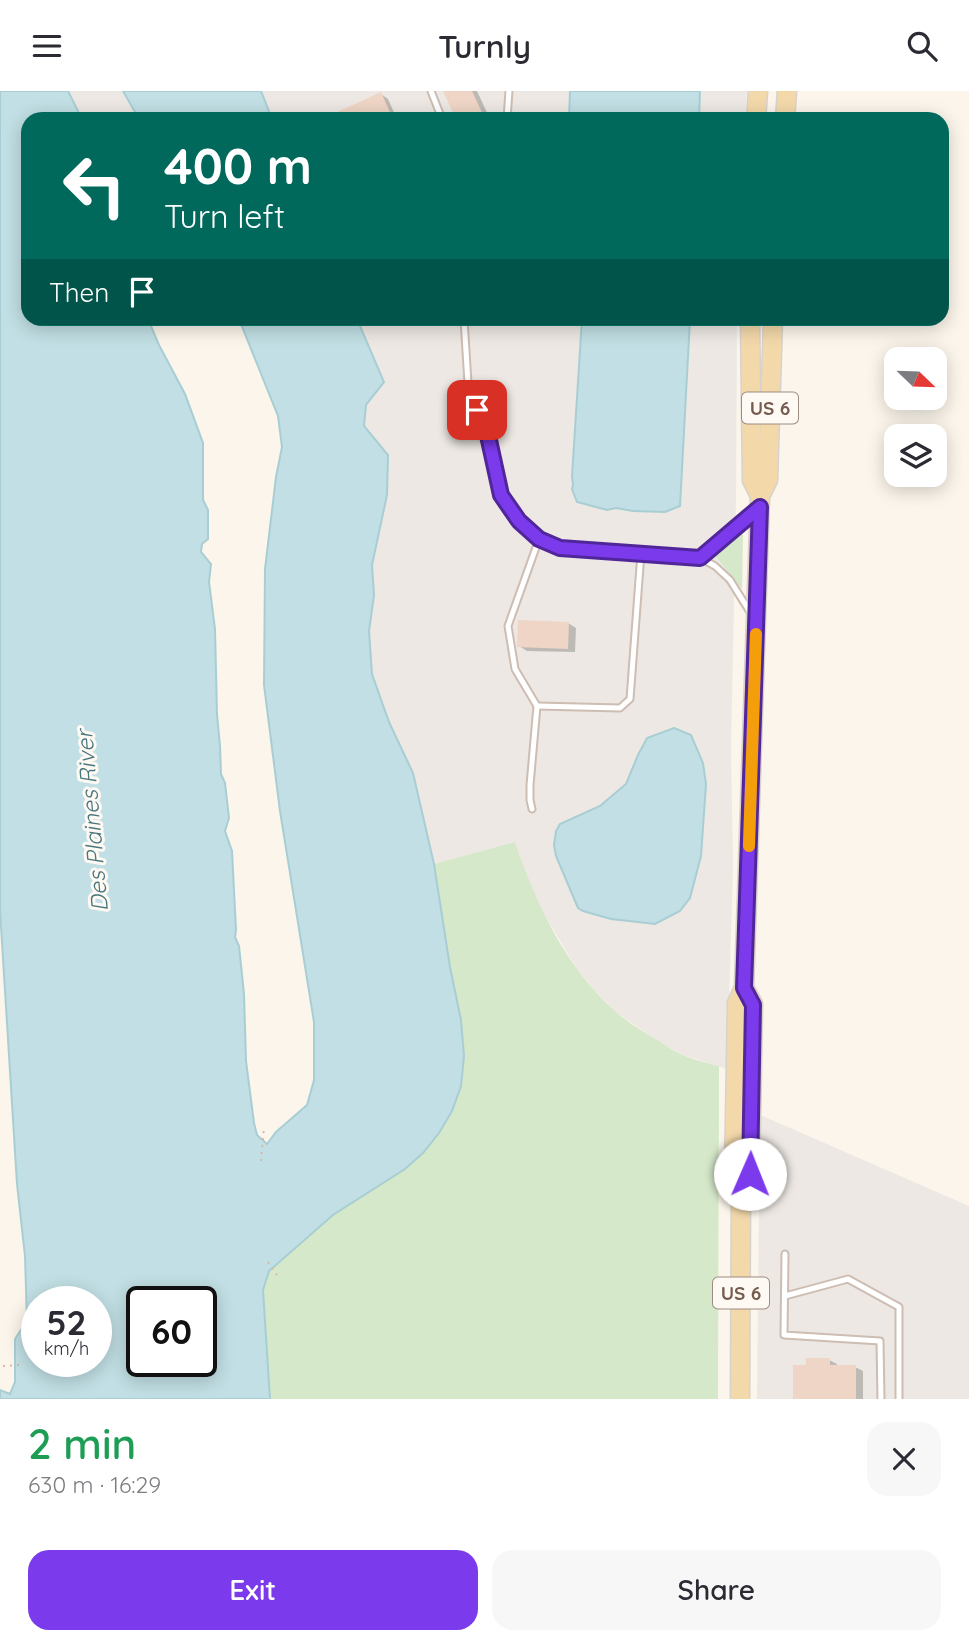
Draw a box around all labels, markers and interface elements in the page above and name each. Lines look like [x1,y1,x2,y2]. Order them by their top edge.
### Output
text: Turnly [438,26,531,66]
icon: menu [28,27,66,65]
icon: search [903,27,941,65]
text: 400 m [164,135,312,196]
icon: left [49,140,140,231]
text: Turn left [164,196,285,236]
icon: arrive [123,273,161,311]
text: Then [49,276,109,309]
north arrow [884,347,947,409]
map controls [884,347,947,487]
pin [447,380,507,440]
icon: arrive [458,391,496,429]
road number: US 6 [742,393,798,423]
button: layers [884,424,947,487]
water label: Des Plaines River [69,726,114,913]
position arrow [713,1137,787,1211]
road number: US 6 [713,1277,769,1309]
speed limit sign: 60 [126,1286,217,1377]
text: 52 [46,1300,87,1344]
text: km/h [44,1337,89,1360]
text: 2 min [28,1417,136,1470]
button: close [867,1422,941,1496]
text: 630 m · 16:29 [28,1470,161,1499]
button: Exit [28,1550,478,1630]
button: Share [492,1550,941,1630]

